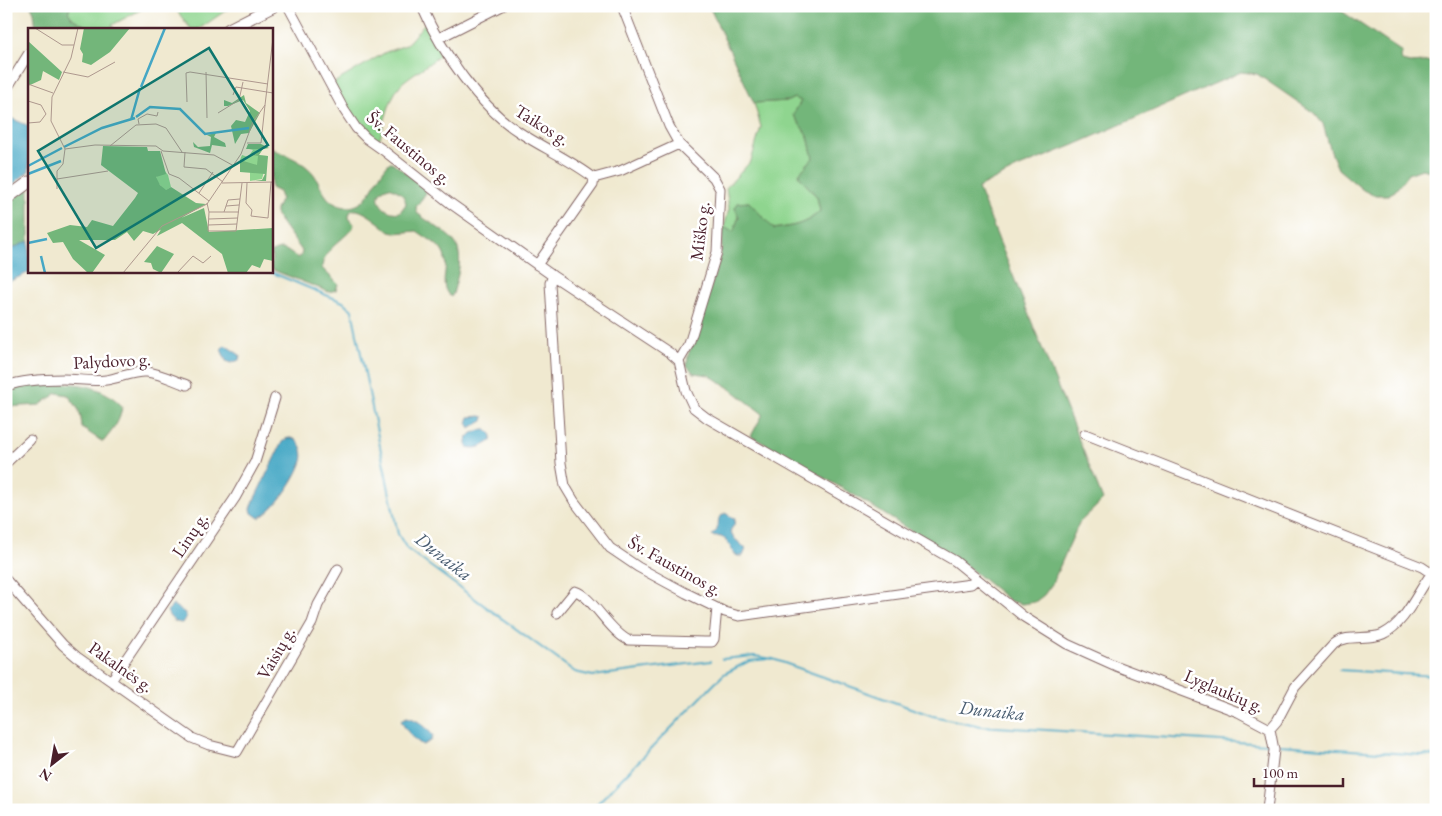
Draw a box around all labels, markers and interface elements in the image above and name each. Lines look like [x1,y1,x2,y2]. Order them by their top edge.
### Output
inset map [28,28,272,272]
street label: Taikos g. [511,99,574,150]
street label: Šv. Faustinos g. [362,105,456,190]
street label: Miško g. [684,200,715,262]
street label: Palydovo g. [73,347,151,374]
street label: Linų g. [166,508,213,562]
water label: Dunaika [409,526,477,586]
street label: Šv. Faustinos g. [624,530,726,601]
street label: Vaisių g. [251,622,300,683]
street label: Pakalnės g. [84,636,158,697]
street label: Lyglaukių g. [1181,663,1267,718]
water label: Dunaika [957,695,1026,726]
north arrow [28,738,78,788]
scale bar [1254,756,1343,788]
text: 100 m [1262,763,1299,782]
text: N [35,764,55,786]

